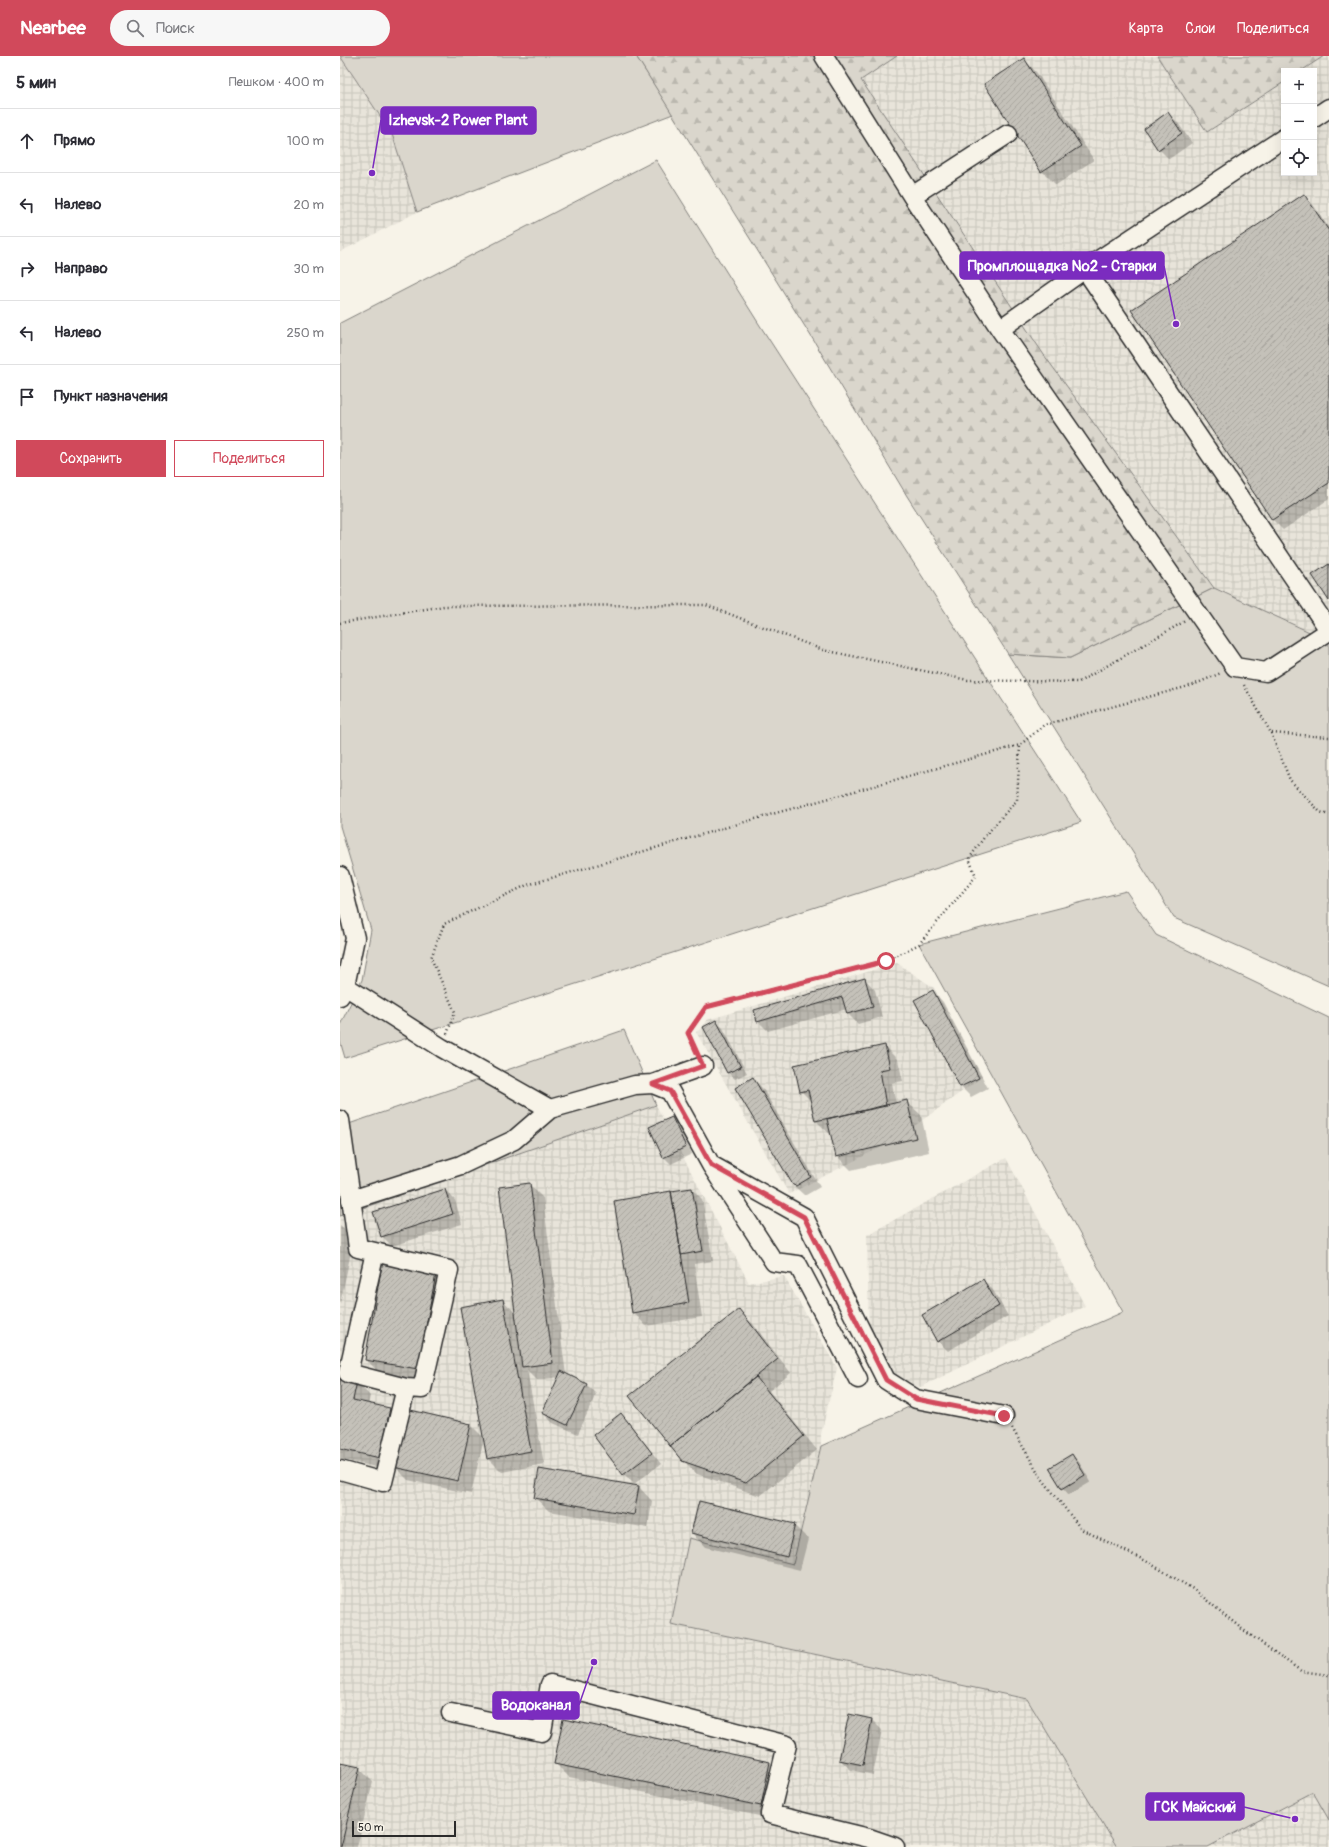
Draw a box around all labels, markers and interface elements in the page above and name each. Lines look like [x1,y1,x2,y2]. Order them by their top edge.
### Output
search box [110,10,390,46]
text: Nearbee [20,16,86,40]
icon: search [124,17,146,39]
text: Поиск [156,19,195,38]
text: Карта [1129,20,1163,37]
text: Слои [1185,20,1215,37]
text: Поделиться [1237,20,1309,37]
map controls [1281,68,1317,176]
button: + [1281,68,1317,104]
text: 5 мин [16,72,56,93]
text: Пешком · 400 m [229,74,324,90]
button: − [1281,104,1317,140]
callout: Izhevsk-2 Power Plant [381,107,536,134]
text: Izhevsk-2 Power Plant [388,111,529,130]
icon: ahead [16,130,38,152]
text: Прямо [54,131,95,150]
text: 100 m [287,133,324,149]
button: locate [1281,140,1317,176]
icon: left [16,194,38,216]
text: Налево [54,195,101,214]
text: 20 m [293,197,324,213]
callout: Промплощадка №2 - Старки [960,252,1164,279]
text: Промплощадка №2 - Старки [968,257,1157,276]
icon: right [16,258,38,280]
text: Направо [54,259,108,278]
text: 30 m [294,261,324,277]
icon: left [16,322,38,344]
text: Налево [54,323,101,342]
text: 250 m [286,325,324,341]
icon: arrive [16,386,38,408]
text: Пункт назначения [54,387,168,406]
button: Сохранить [16,440,166,477]
button: Поделиться [174,440,324,477]
route start [877,952,895,970]
route end [995,1407,1013,1425]
callout: Водоканал [493,1692,579,1719]
text: Водоканал [501,1696,571,1715]
callout: ГСК Майский [1146,1793,1244,1820]
text: ГСК Майский [1154,1798,1236,1817]
scale bar [352,1819,456,1838]
text: 50 m [358,1821,384,1834]

